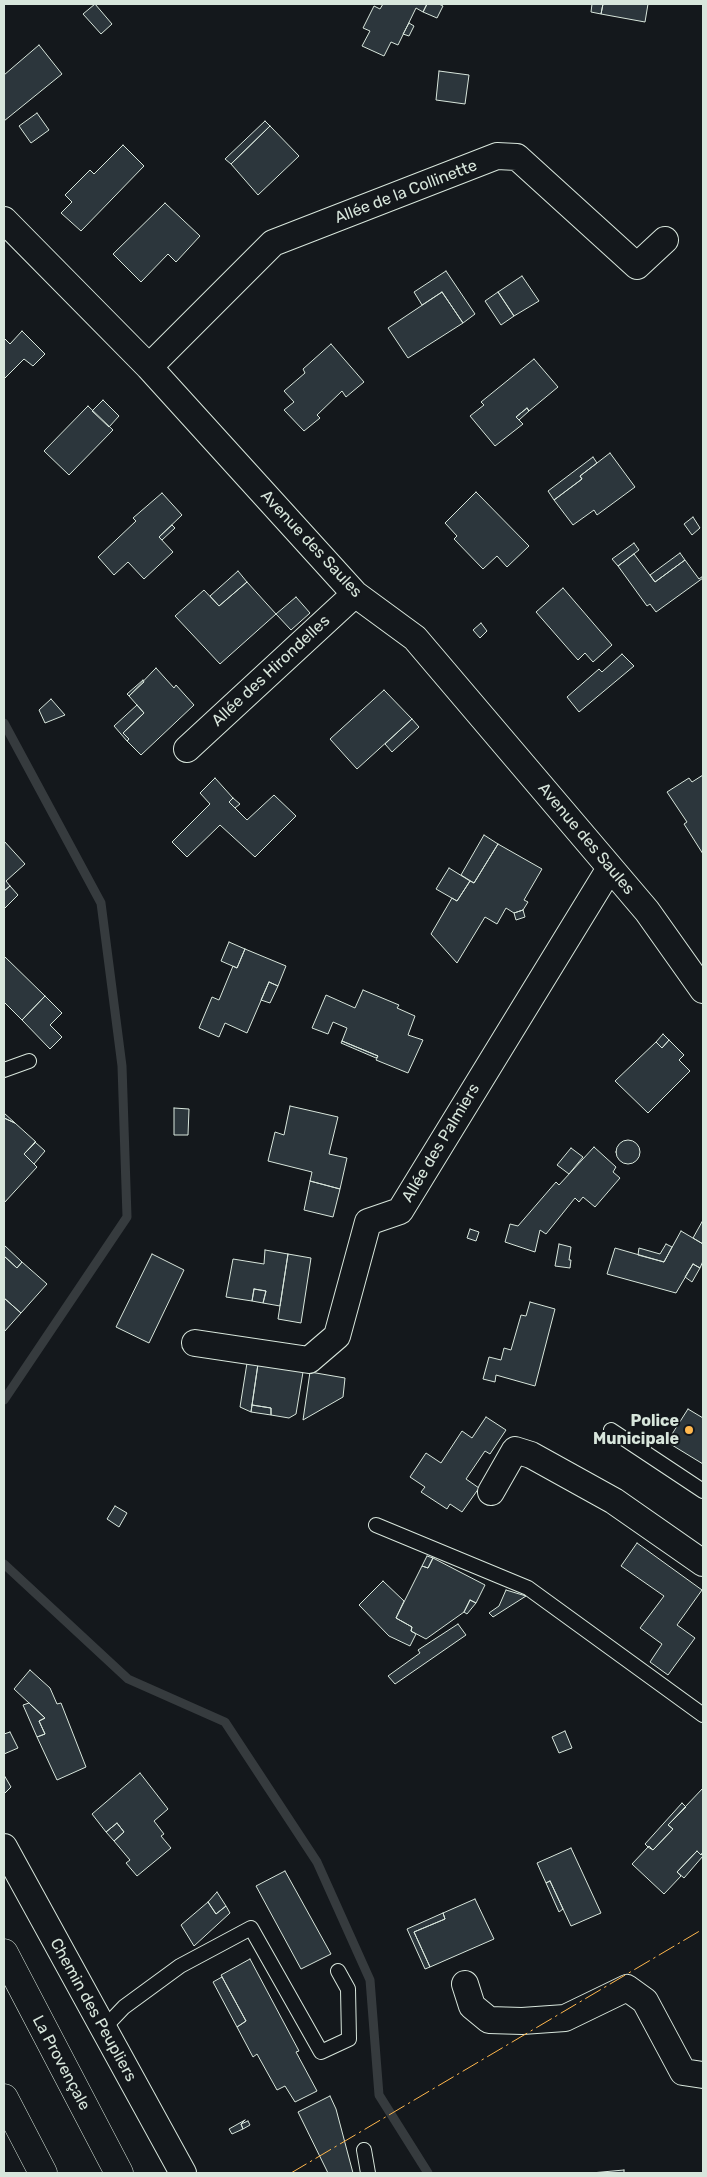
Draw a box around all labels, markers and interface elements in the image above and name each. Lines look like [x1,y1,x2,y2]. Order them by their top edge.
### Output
street label: Allée de la Collinette [332,156,480,228]
street label: Avenue des Saules [256,486,366,602]
street label: Allée des Hirondelles [208,611,334,731]
street label: Avenue des Saules [534,779,638,899]
street label: Allée des Palmiers [398,1080,484,1206]
place label: Police Municipale [593,1411,679,1449]
marker: Police Municipale [683,1424,695,1436]
street label: Chemin des Peupliers [46,1935,140,2085]
street label: La Provençale [28,2012,94,2114]

